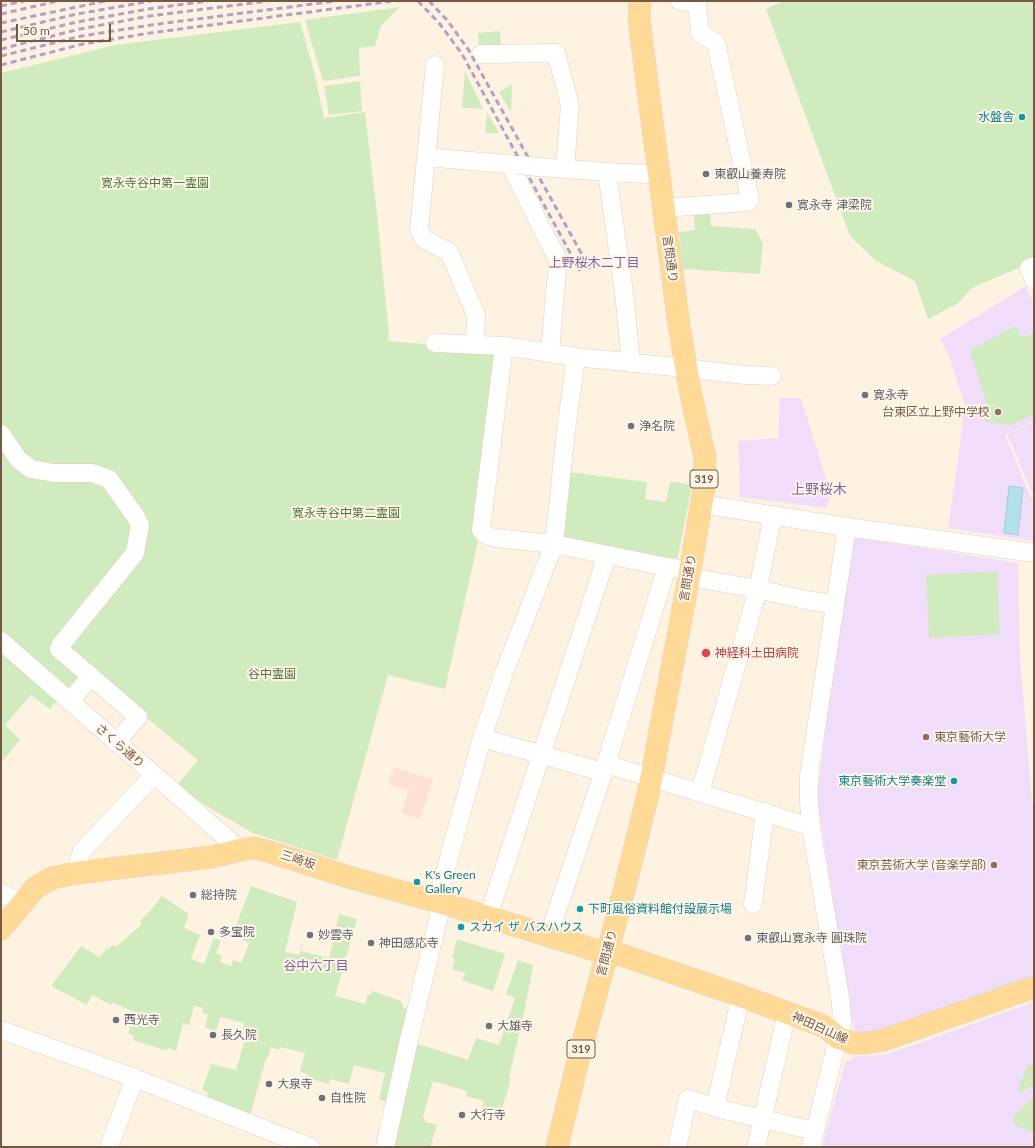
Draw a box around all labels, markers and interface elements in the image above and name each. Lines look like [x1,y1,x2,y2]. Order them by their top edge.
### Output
scale bar [18,16,113,42]
text: 50 m [23,23,50,38]
place label: 水盤舎 [978,110,1014,124]
marker: 水盤舎 [1017,112,1027,122]
place label: 東叡山養寿院 [714,167,786,181]
marker: 東叡山養寿院 [701,169,711,179]
park label: 寛永寺谷中第一霊園 [101,176,209,190]
place label: 寛永寺 津梁院 [797,198,872,212]
marker: 寛永寺 津梁院 [784,200,794,210]
street label: 言問通り [660,234,680,284]
district label: 上野桜木二丁目 [549,255,639,271]
place label: 寛永寺 [873,388,909,402]
marker: 寛永寺 [860,390,870,400]
place label: 台東区立上野中学校 [882,405,990,419]
marker: 台東区立上野中学校 [993,407,1003,417]
place label: 浄名院 [639,419,675,433]
marker: 浄名院 [626,421,636,431]
road number: 319 [690,470,718,488]
district label: 上野桜木 [791,481,847,497]
park label: 寛永寺谷中第二霊園 [292,506,400,520]
street label: 言問通り [677,553,699,603]
place label: 神経科土田病院 [715,646,799,660]
marker: 神経科土田病院 [700,647,712,659]
park label: 谷中霊園 [248,667,296,681]
street label: さくら通り [93,721,147,771]
place label: 東京藝術大学 [934,730,1006,744]
marker: 東京藝術大学 [921,732,931,742]
place label: 東京藝術大学奏楽堂 [838,774,946,788]
marker: 東京藝術大学奏楽堂 [949,776,959,786]
street label: 三崎坂 [279,848,317,872]
place label: 東京芸術大学 (音楽学部) [857,858,986,872]
marker: 東京芸術大学 (音楽学部) [989,860,999,870]
place label: K's Green Gallery [425,868,476,896]
marker: K's Green Gallery [412,877,422,887]
place label: 総持院 [201,888,237,902]
marker: 総持院 [188,890,198,900]
place label: 下町風俗資料館付設展示場 [588,902,732,916]
marker: 下町風俗資料館付設展示場 [575,904,585,914]
place label: スカイ ザ バスハウス [469,920,583,934]
marker: スカイ ザ バスハウス [456,922,466,932]
place label: 多宝院 [219,925,255,939]
marker: 多宝院 [206,927,216,937]
place label: 妙雲寺 [318,928,354,942]
street label: 言問通り [594,928,620,978]
marker: 妙雲寺 [305,930,315,940]
place label: 東叡山寛永寺 圓珠院 [756,931,867,945]
marker: 東叡山寛永寺 圓珠院 [743,933,753,943]
place label: 神田感応寺 [379,936,439,950]
marker: 神田感応寺 [366,938,376,948]
district label: 谷中六丁目 [284,958,348,974]
street label: 神田白山線 [790,1009,850,1047]
place label: 西光寺 [124,1013,160,1027]
marker: 西光寺 [111,1015,121,1025]
place label: 大雄寺 [497,1019,533,1033]
marker: 大雄寺 [484,1021,494,1031]
place label: 長久院 [221,1028,257,1042]
marker: 長久院 [208,1030,218,1040]
road number: 319 [567,1040,595,1058]
place label: 大泉寺 [277,1077,313,1091]
marker: 大泉寺 [264,1079,274,1089]
place label: 自性院 [330,1091,366,1105]
marker: 自性院 [317,1093,327,1103]
place label: 大行寺 [470,1108,506,1122]
marker: 大行寺 [457,1110,467,1120]

